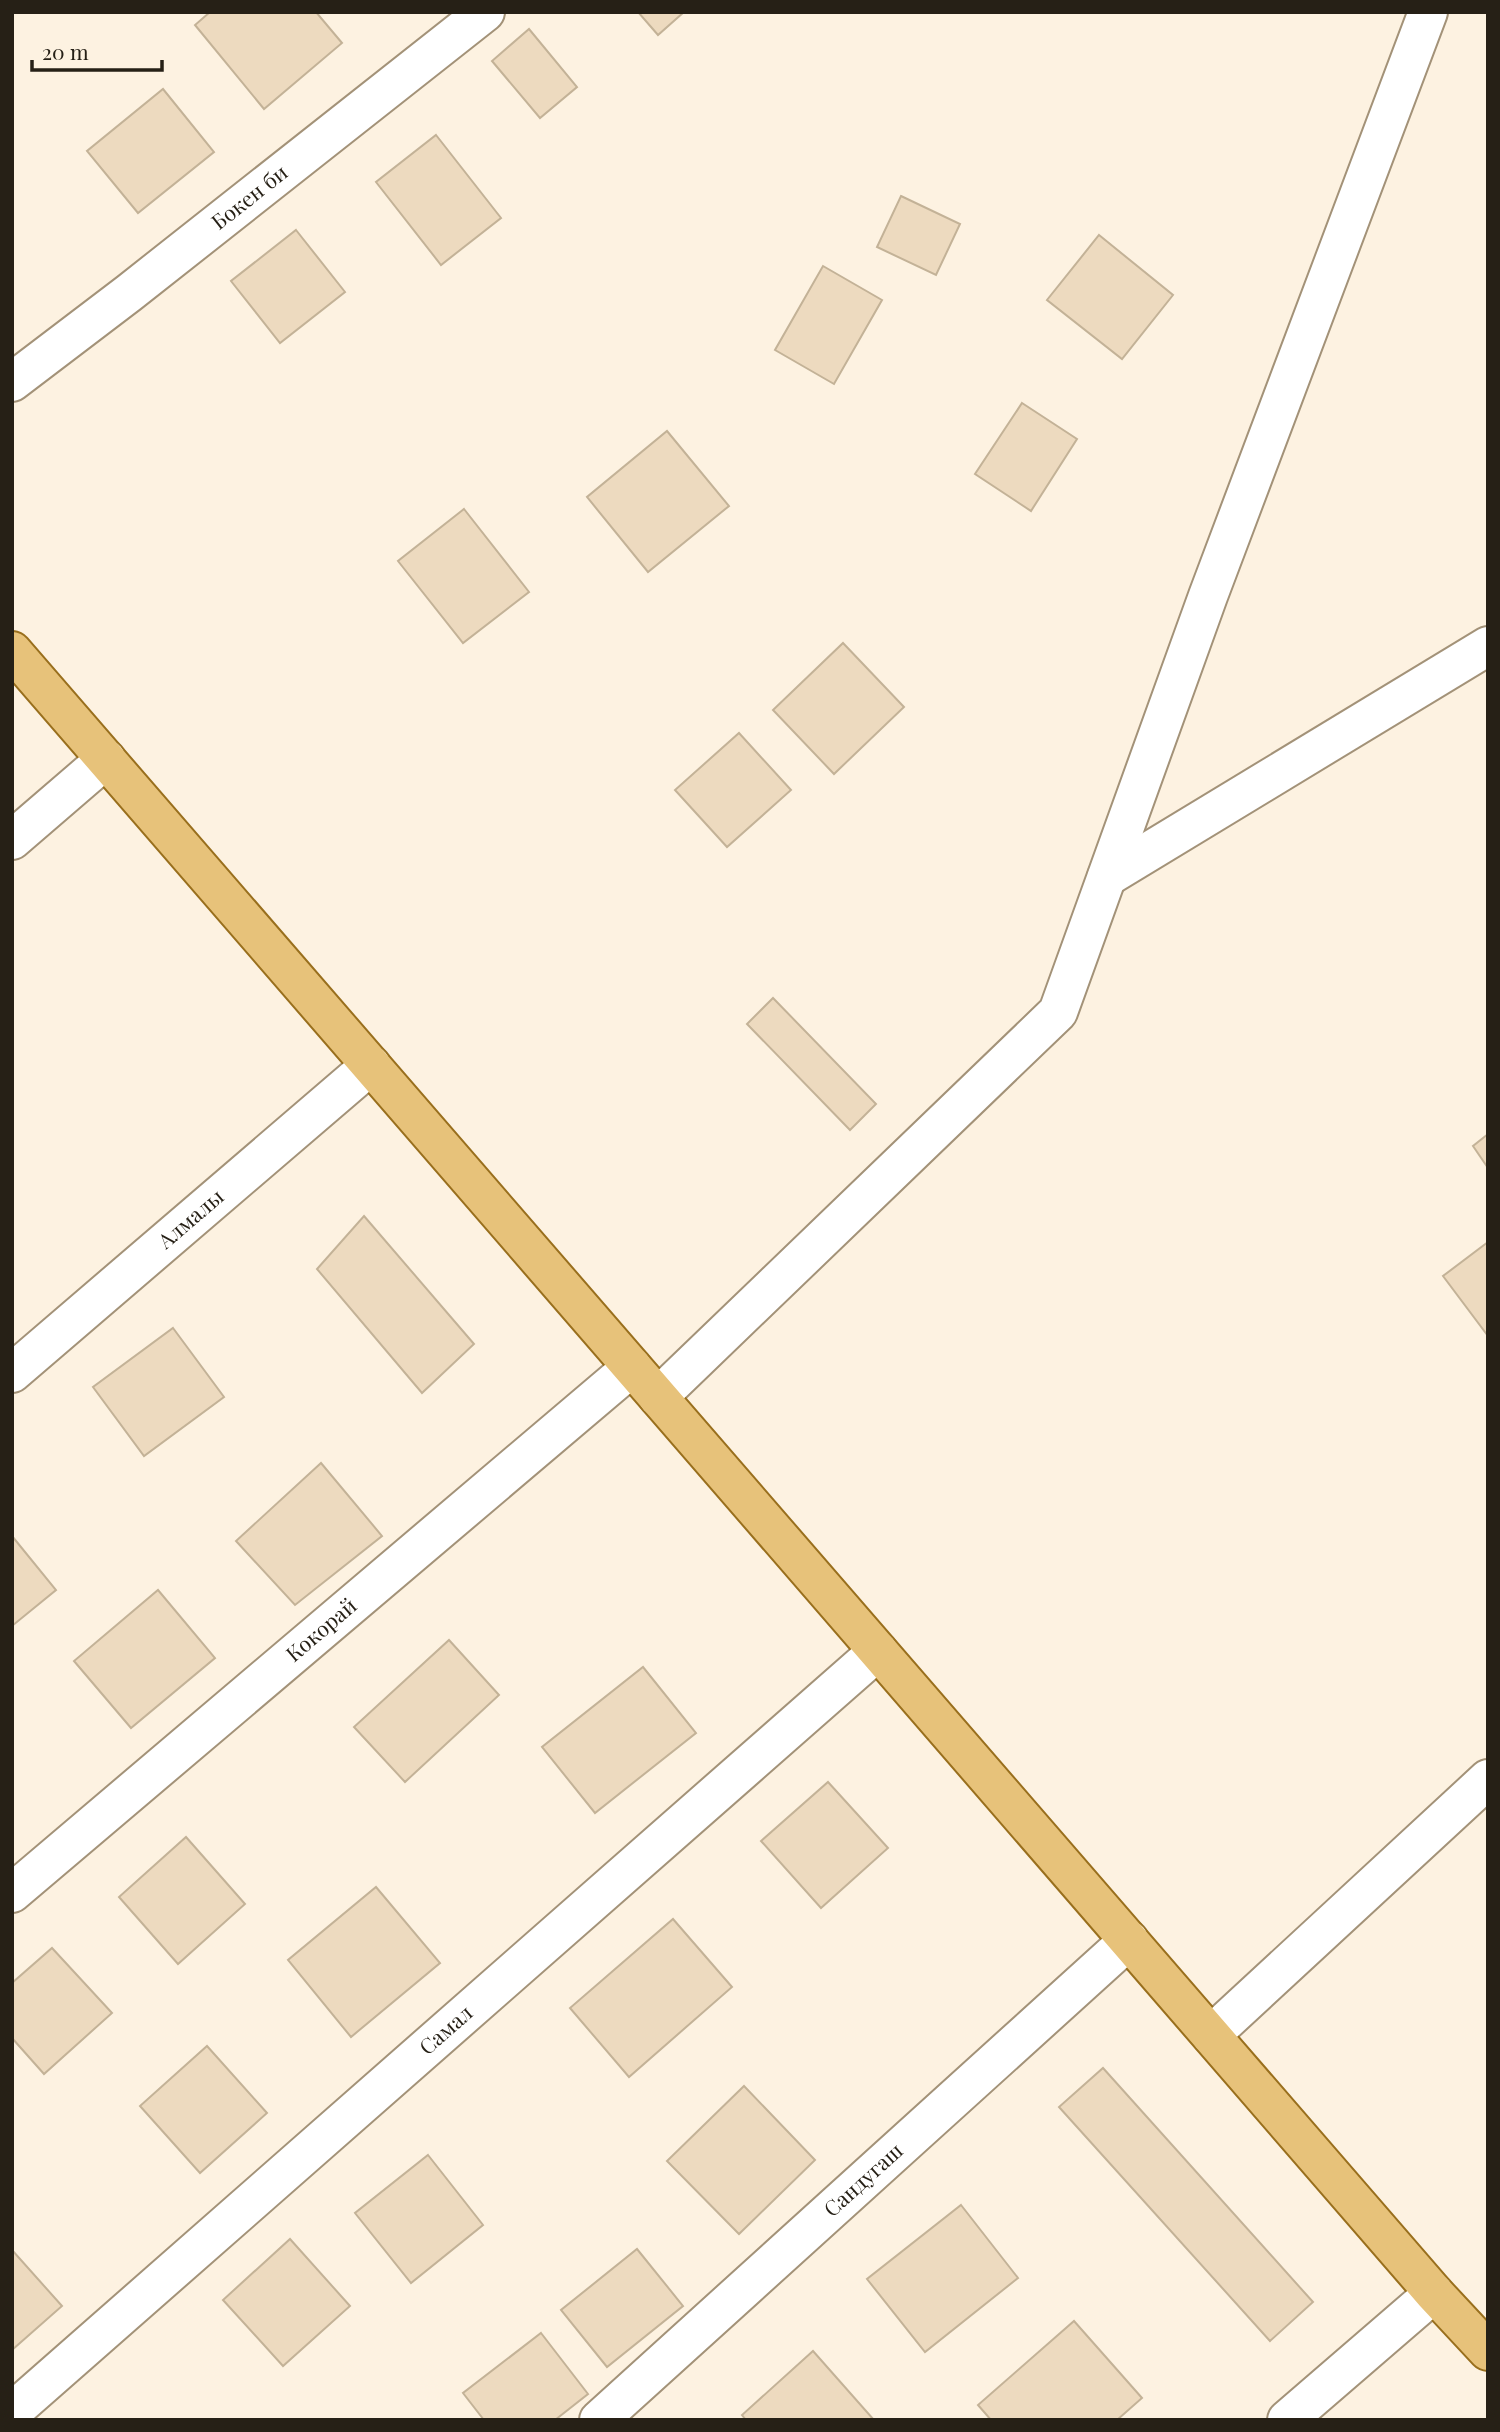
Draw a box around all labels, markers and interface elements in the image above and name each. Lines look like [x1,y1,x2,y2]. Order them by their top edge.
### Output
scale bar [32,28,161,72]
text: 20 m [42,37,89,65]
street label: Бокен би [205,157,292,235]
street label: Алмалы [150,1182,229,1255]
street label: Кокорай [279,1591,362,1667]
street label: Самал [412,1998,478,2060]
street label: Сандугаш [817,2136,908,2222]

